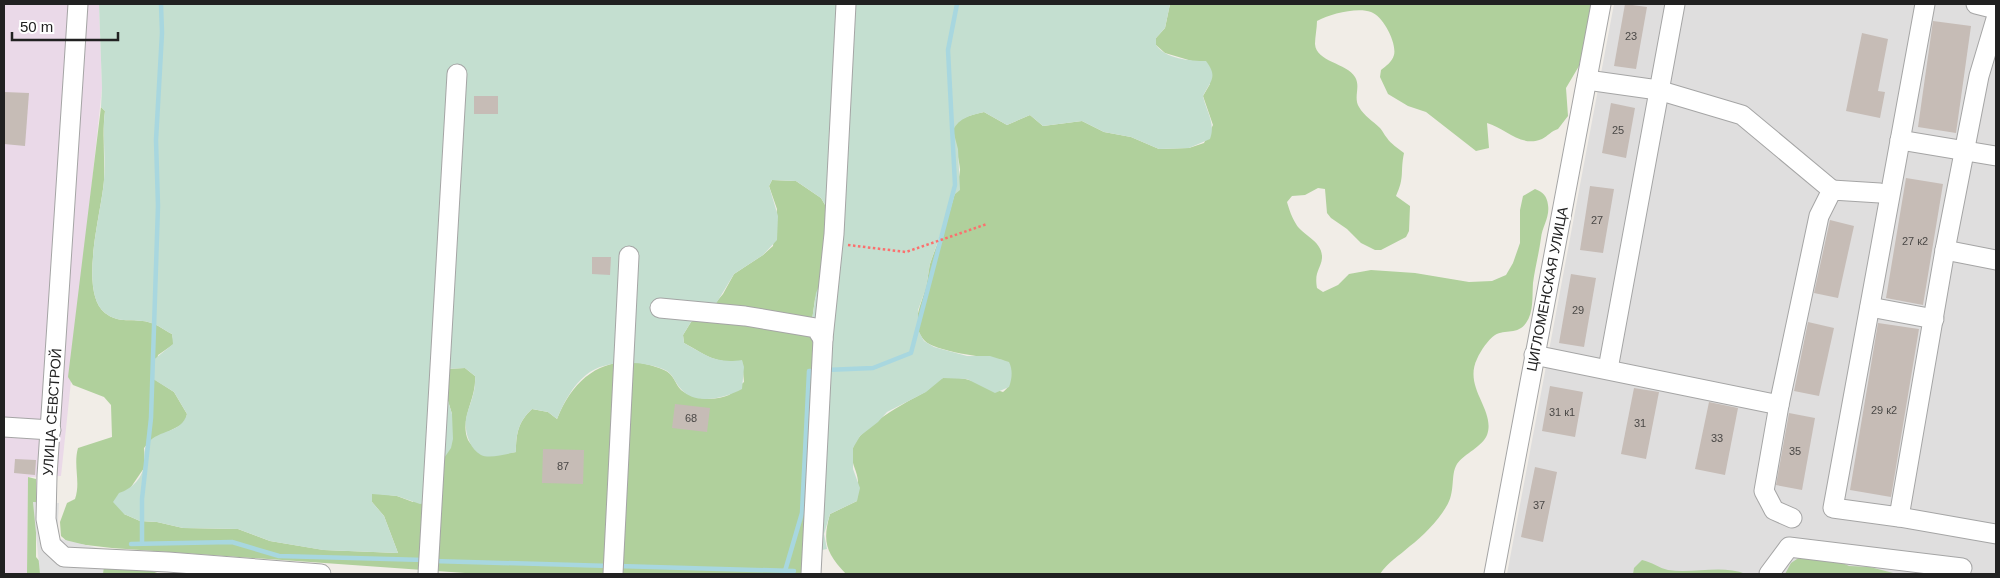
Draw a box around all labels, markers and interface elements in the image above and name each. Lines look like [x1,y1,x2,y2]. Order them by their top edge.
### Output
scale bar [12,10,119,42]
text: 50 m [20,18,53,35]
house number: 23 [1625,30,1637,42]
house number: 25 [1612,124,1624,136]
street label: ЦИГЛОМЕНСКАЯ УЛИЦА [1523,205,1571,373]
house number: 27 [1591,214,1603,226]
house number: 27 к2 [1902,235,1928,247]
house number: 29 [1572,304,1584,316]
street label: УЛИЦА СЕВСТРОЙ [39,348,64,476]
house number: 29 к2 [1871,404,1897,416]
house number: 31 к1 [1549,406,1575,418]
house number: 68 [685,412,697,424]
house number: 31 [1634,417,1646,429]
house number: 33 [1711,432,1723,444]
house number: 35 [1789,445,1801,457]
house number: 87 [557,460,569,472]
house number: 37 [1533,499,1545,511]

